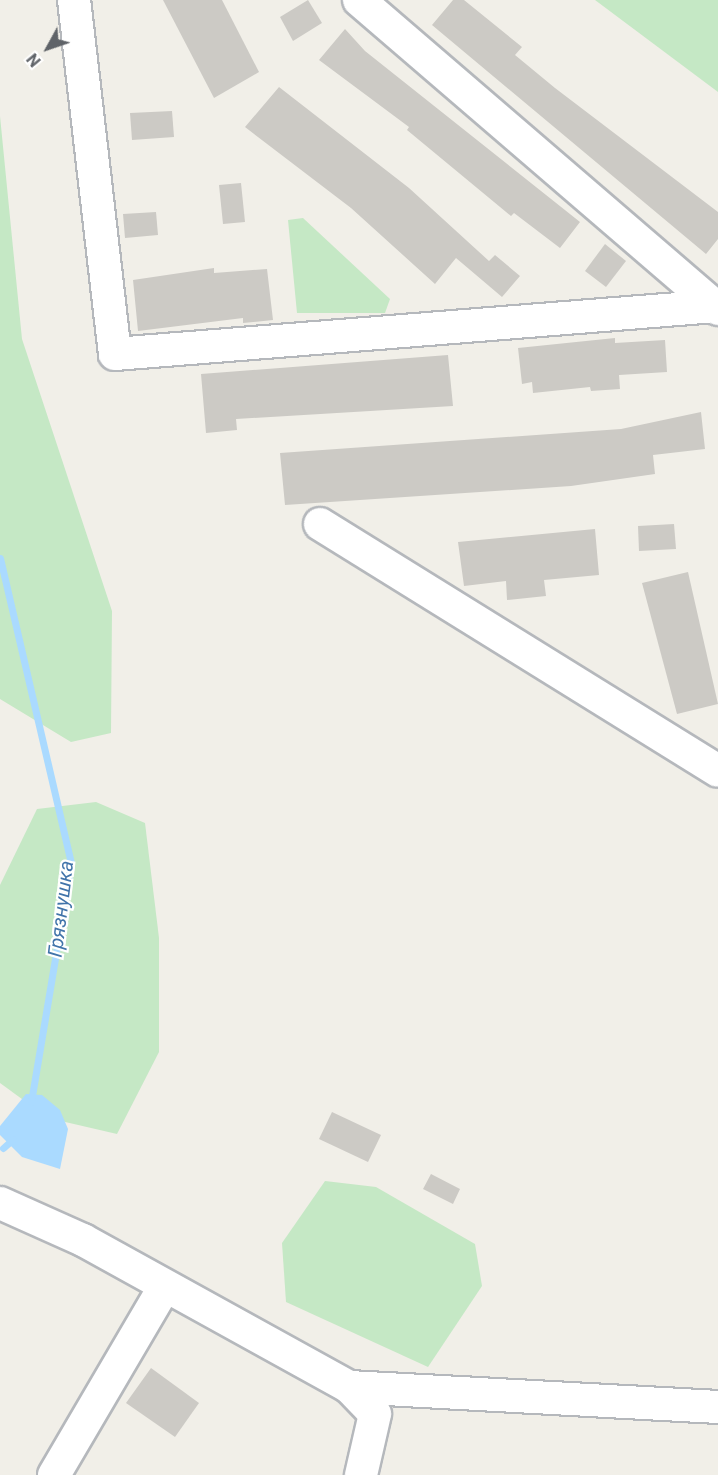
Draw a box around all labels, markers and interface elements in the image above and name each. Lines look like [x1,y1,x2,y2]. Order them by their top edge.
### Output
north arrow [18,18,78,78]
text: N [23,49,45,70]
water label: Грязнушка [43,859,79,959]

